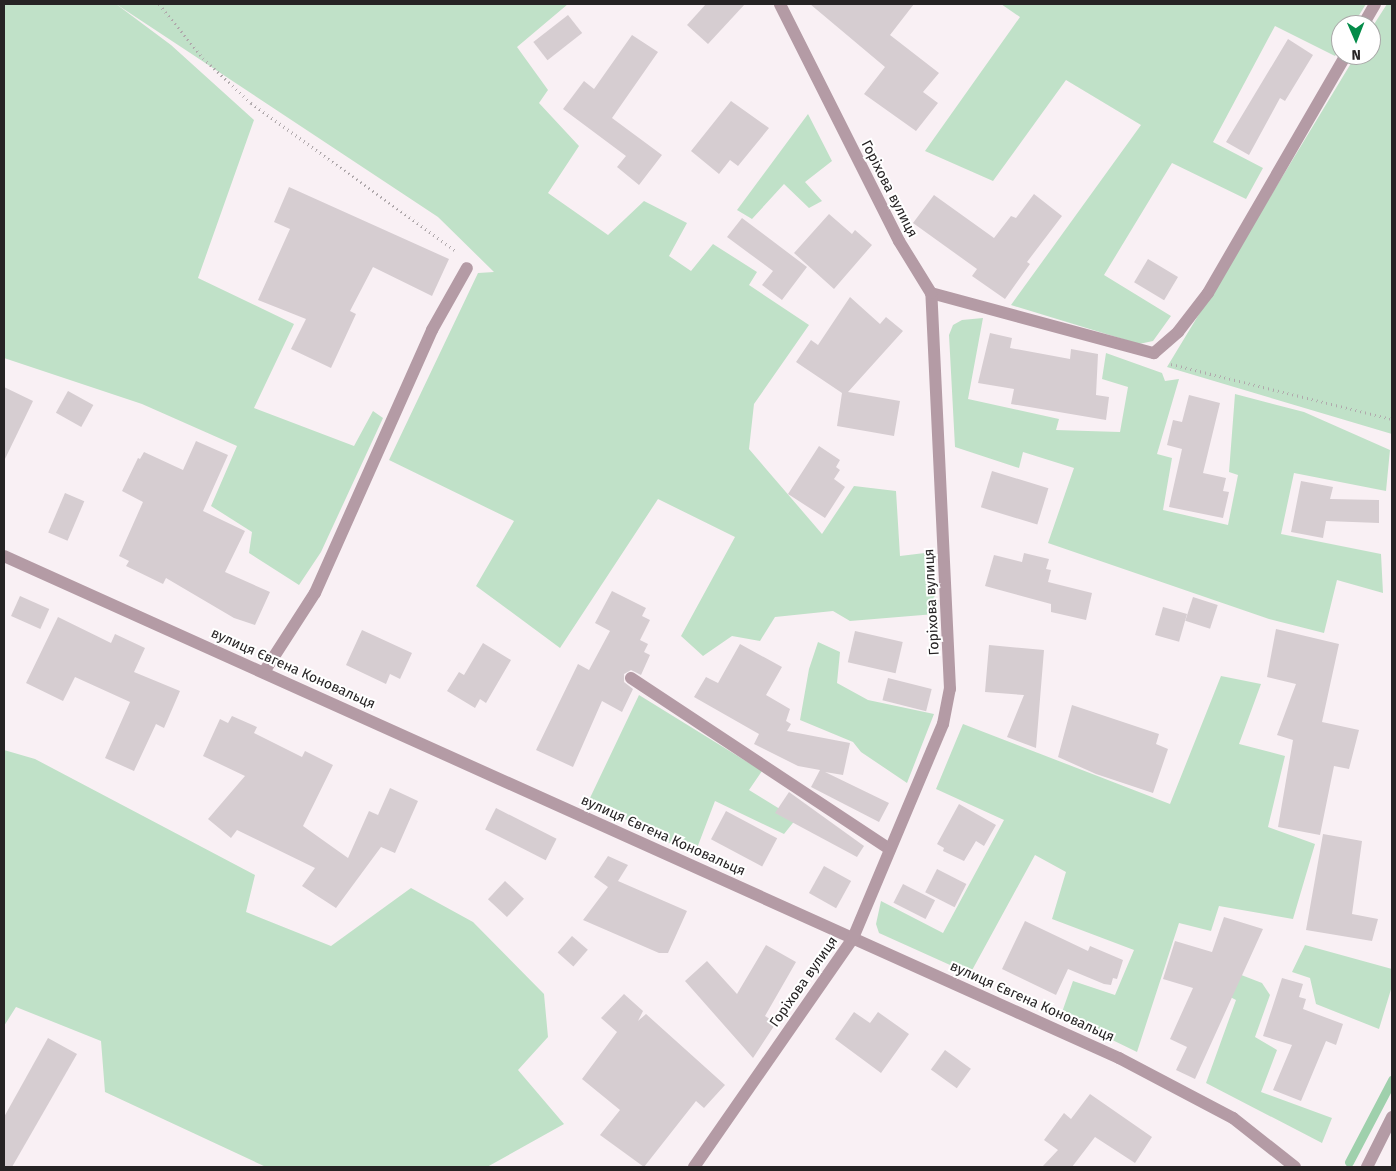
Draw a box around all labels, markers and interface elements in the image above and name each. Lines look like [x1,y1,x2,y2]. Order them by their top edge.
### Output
north arrow [1331,15,1381,65]
text: N [1351,46,1361,63]
street label: Горіхова вулиця [857,138,921,240]
street label: Горіхова вулиця [921,548,943,656]
street label: вулиця Євгена Коновальця [208,625,378,713]
street label: вулиця Євгена Коновальця [578,792,748,880]
street label: Горіхова вулиця [766,933,842,1031]
street label: вулиця Євгена Коновальця [947,958,1117,1046]

